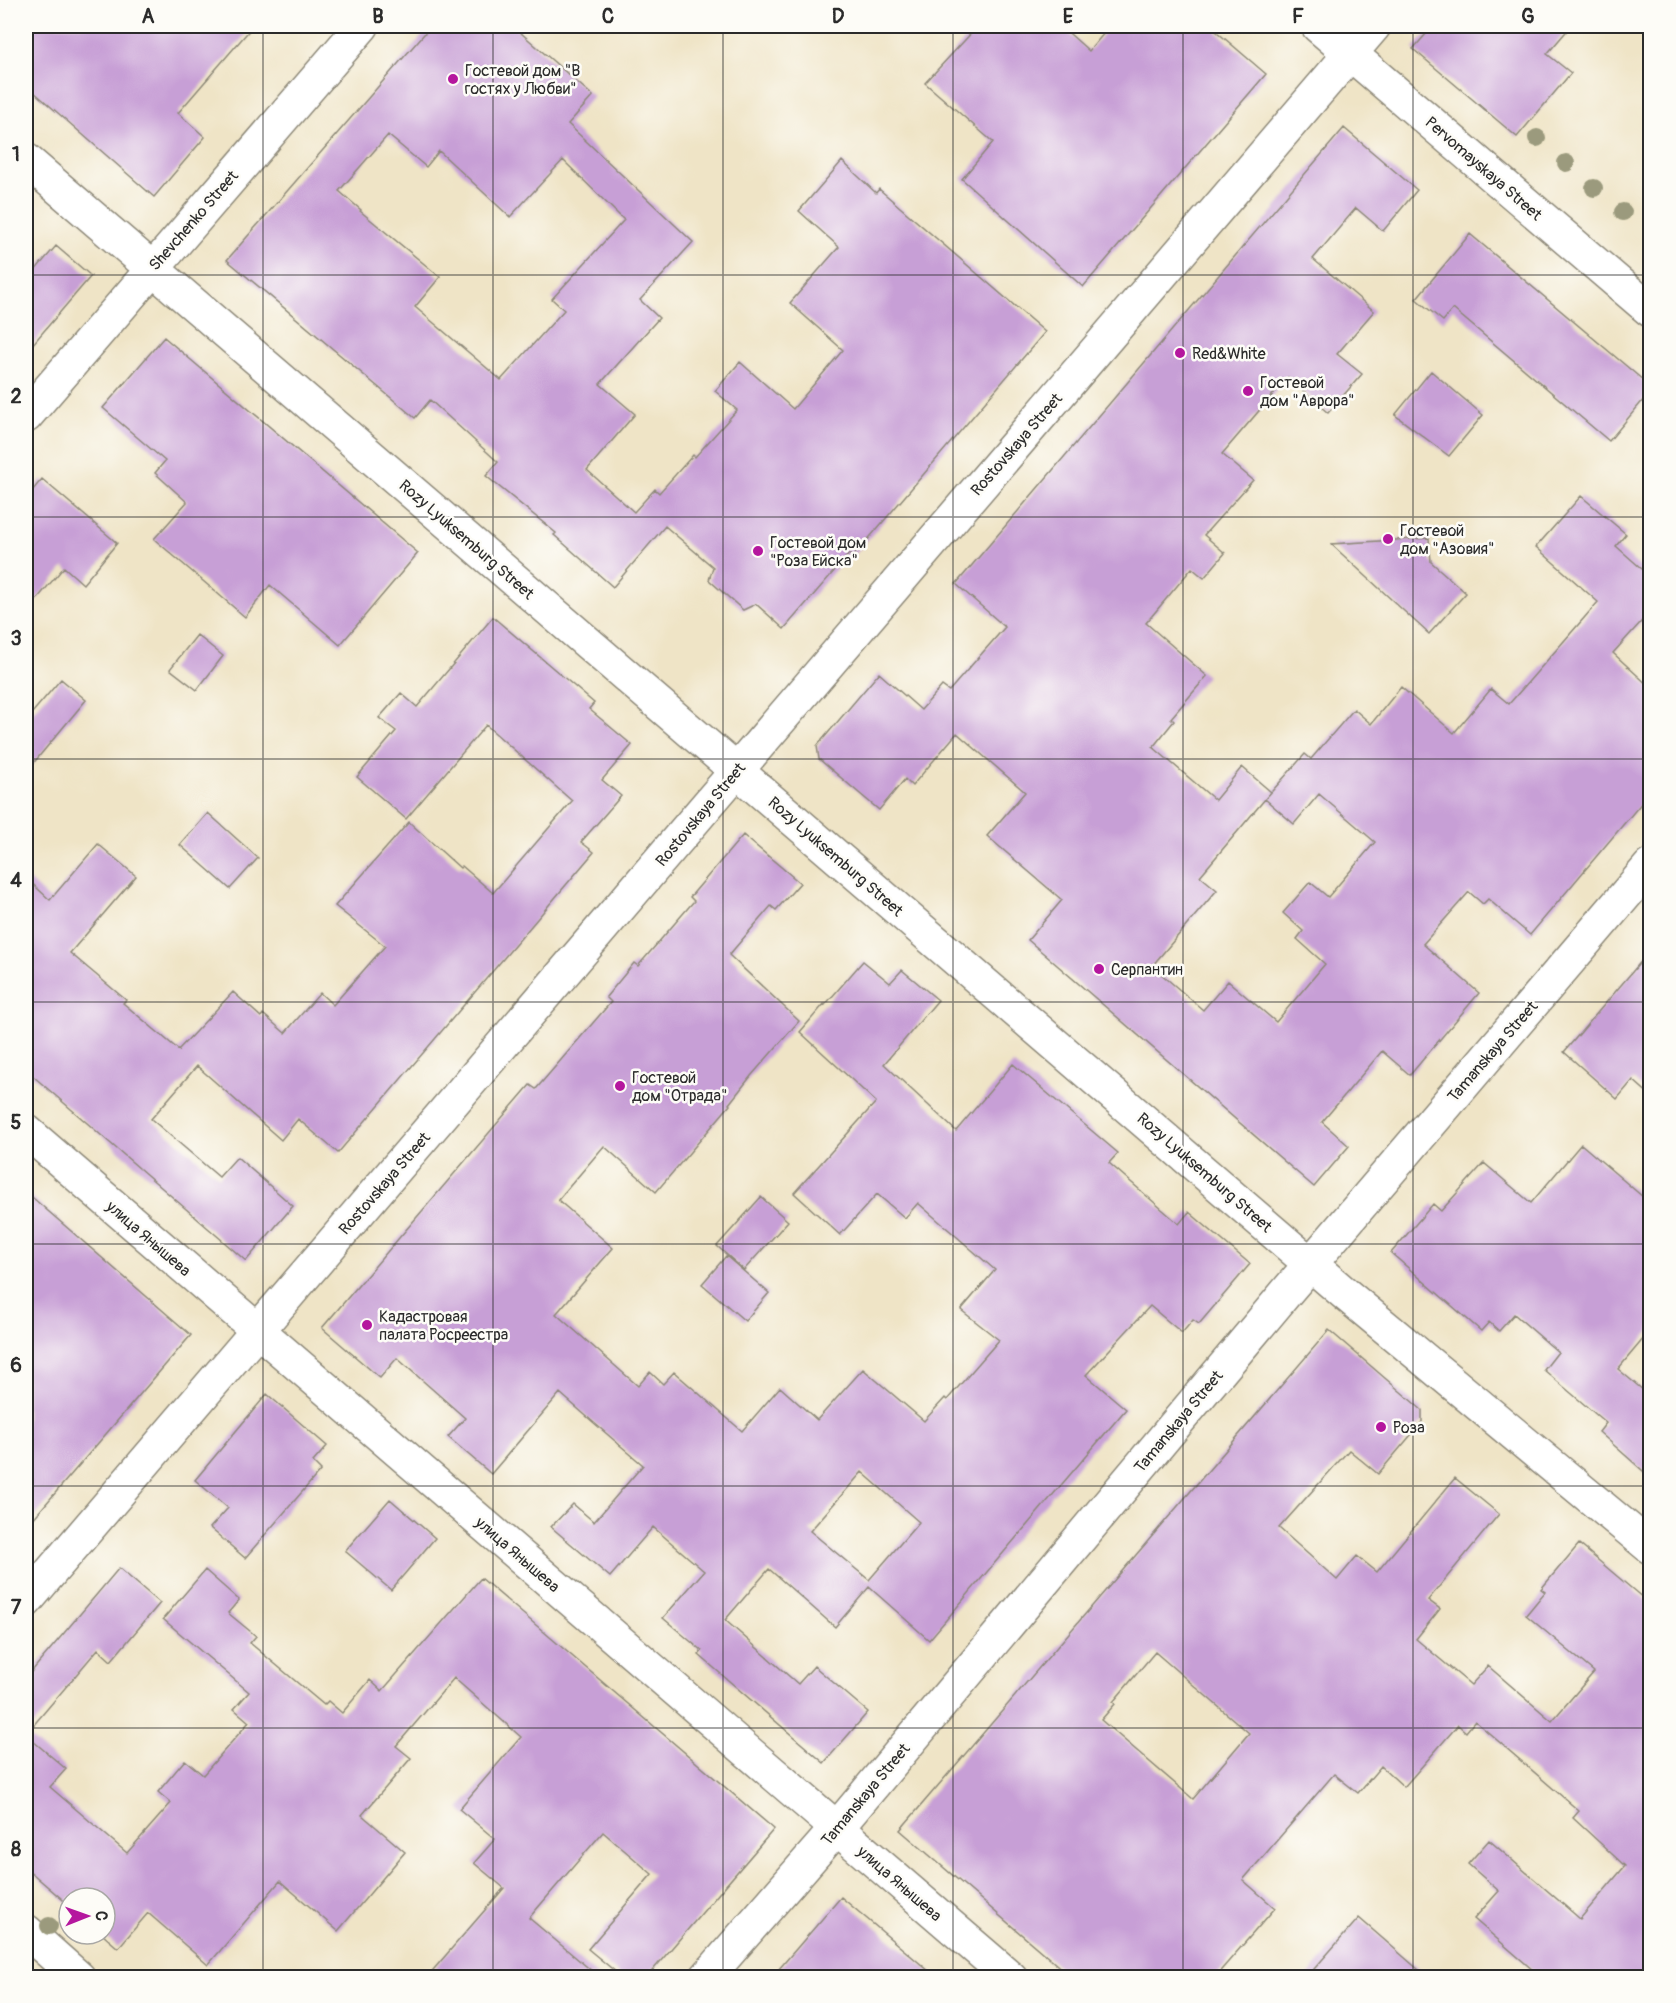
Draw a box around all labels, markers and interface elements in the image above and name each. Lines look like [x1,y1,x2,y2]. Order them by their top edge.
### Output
text: A [142,4,155,29]
text: B [372,4,384,29]
text: C [602,4,614,29]
text: D [832,4,845,29]
text: E [1063,4,1074,29]
text: F [1292,4,1304,29]
text: G [1521,4,1535,29]
place label: Гостевой дом "В гостях у Любви" [465,61,580,99]
marker: Гостевой дом "В гостях у Любви" [446,72,460,86]
street label: Pervomayskaya Street [1421,112,1546,225]
text: 1 [12,142,20,167]
street label: Shevchenko Street [145,166,243,275]
place label: Red&White [1192,344,1266,364]
marker: Red&White [1173,346,1187,360]
place label: Гостевой дом "Аврора" [1260,373,1355,411]
text: 2 [10,384,22,409]
marker: Гостевой дом "Аврора" [1241,384,1255,398]
street label: Rostovskaya Street [967,389,1067,500]
street label: Rozy Lyuksemburg Street [395,476,538,604]
place label: Гостевой дом "Азовия" [1400,521,1494,559]
marker: Гостевой дом "Азовия" [1381,532,1395,546]
place label: Гостевой дом "Роза Ейска" [770,533,866,571]
marker: Гостевой дом "Роза Ейска" [751,544,765,558]
text: 3 [10,626,22,651]
street label: Rostovskaya Street [651,758,750,871]
street label: Rozy Lyuksemburg Street [764,793,907,921]
text: 4 [10,868,22,893]
place label: Серпантин [1111,960,1183,980]
marker: Серпантин [1092,962,1106,976]
street label: Tamanskaya Street [1443,997,1543,1106]
place label: Гостевой дом "Отрада" [632,1068,727,1106]
marker: Гостевой дом "Отрада" [613,1079,627,1093]
street label: Rozy Lyuksemburg Street [1133,1109,1276,1237]
text: 5 [11,1110,22,1135]
street label: Rostovskaya Street [335,1128,435,1239]
street label: улица Янышева [101,1196,195,1281]
place label: Кадастровая палата Росреестра [379,1307,508,1345]
marker: Кадастровая палата Росреестра [360,1318,374,1332]
text: 6 [10,1353,22,1378]
street label: Tamanskaya Street [1130,1366,1228,1477]
place label: Роза [1393,1418,1425,1438]
marker: Роза [1374,1420,1388,1434]
street label: улица Янышева [470,1512,564,1597]
text: 7 [11,1595,22,1620]
street label: Tamanskaya Street [817,1739,915,1850]
text: 8 [11,1837,21,1862]
street label: улица Янышева [852,1841,946,1926]
north arrow [57,1886,117,1946]
text: С [91,1911,111,1921]

